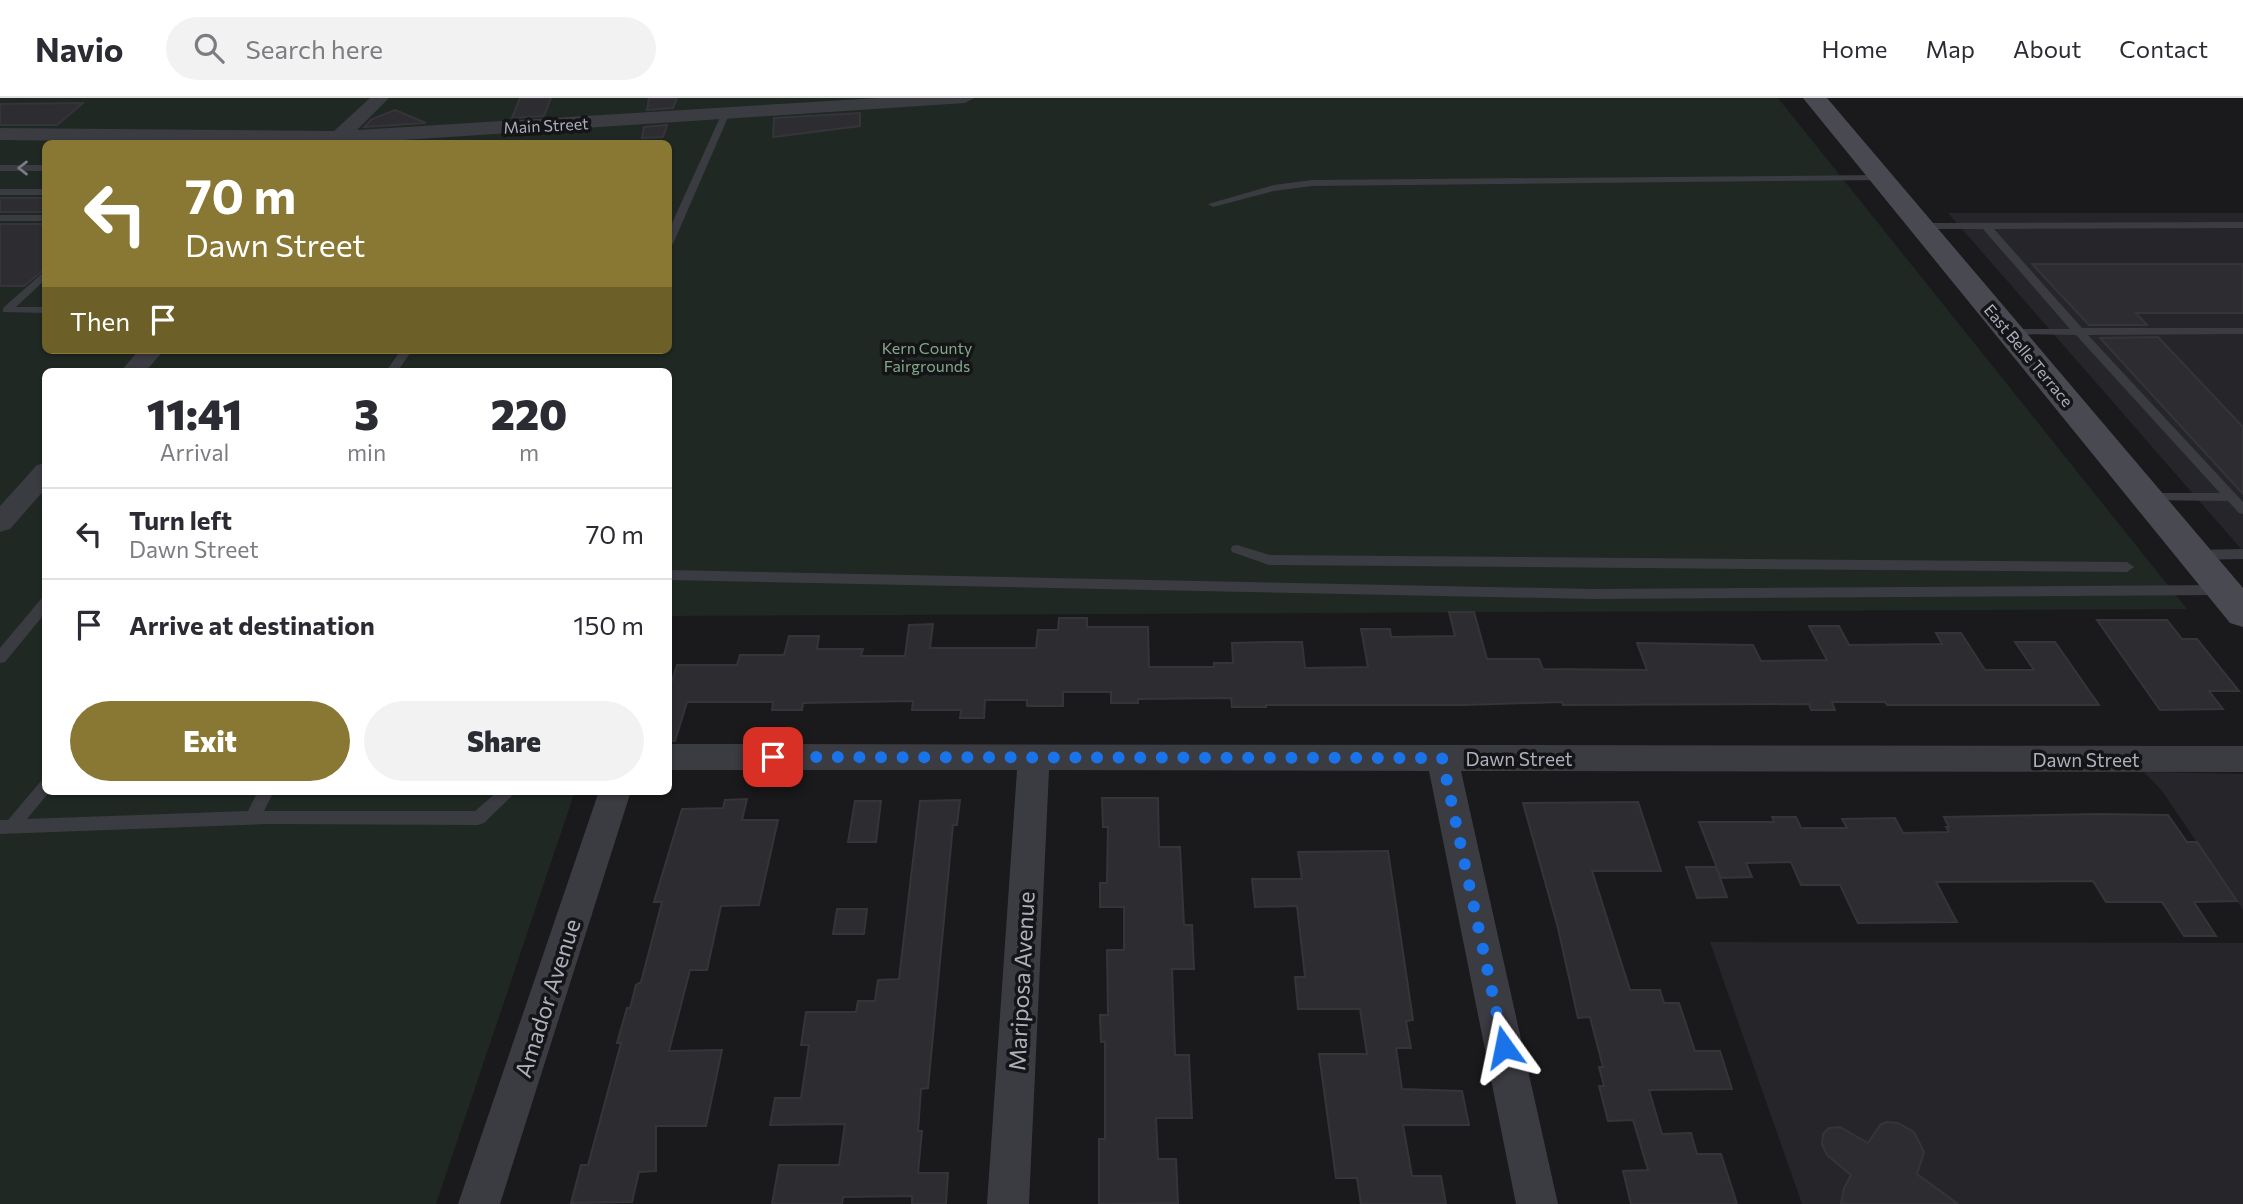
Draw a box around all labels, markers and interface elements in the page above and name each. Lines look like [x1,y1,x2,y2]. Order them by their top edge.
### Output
search box [166,17,656,80]
text: Navio [35,28,124,69]
icon: search [190,29,228,67]
text: Search here [246,33,383,64]
text: Home [1822,34,1888,63]
text: Map [1926,34,1975,63]
text: About [2013,34,2081,63]
text: Contact [2119,34,2208,63]
street label: Main Street [503,113,589,137]
one-way arrow [17,160,28,176]
text: 70 m [185,164,296,224]
icon: left [70,168,161,259]
text: Dawn Street [185,224,365,264]
street label: East Belle Terrace [1981,300,2077,410]
icon: arrive [144,301,182,339]
text: Then [70,305,130,336]
park label: Kern County Fairgrounds [882,338,972,375]
text: 11:41 [147,387,242,439]
text: 3 [354,387,379,439]
text: 220 [491,387,567,439]
text: Arrival [160,438,229,466]
text: min [347,438,386,466]
text: m [519,438,539,466]
text: Turn left [129,504,232,535]
icon: left [70,515,108,553]
text: 70 m [586,518,644,549]
text: Dawn Street [129,535,259,563]
icon: arrive [70,606,108,644]
text: Arrive at destination [129,609,375,640]
text: 150 m [573,609,644,640]
button: Exit [70,701,350,781]
button: Share [364,701,644,781]
pin [743,727,803,787]
icon: arrive [754,738,792,776]
street label: Dawn Street [1465,747,1573,770]
street label: Dawn Street [2032,748,2140,771]
street label: Mariposa Avenue [1002,891,1040,1071]
street label: Amador Avenue [508,915,586,1081]
position arrow [1467,1010,1541,1084]

